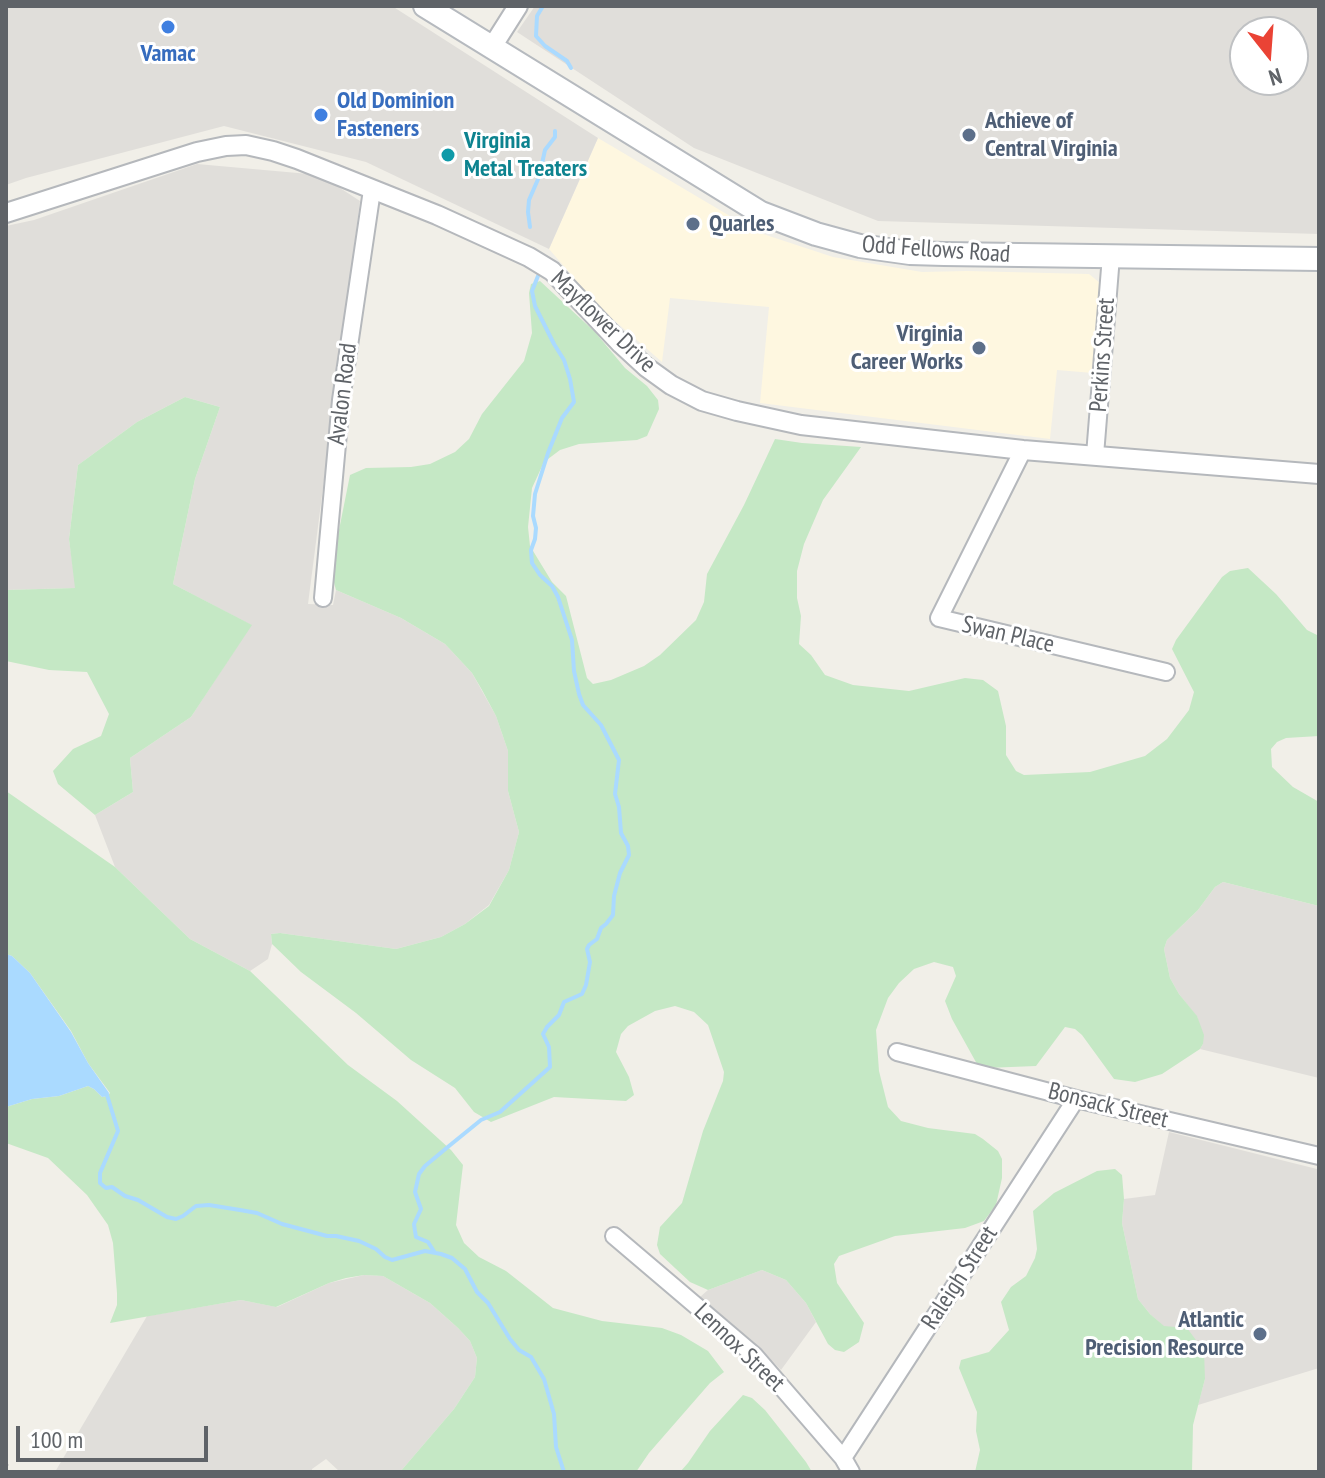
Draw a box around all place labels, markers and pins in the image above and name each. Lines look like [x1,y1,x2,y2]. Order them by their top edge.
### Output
marker: Vamac [159,18,177,36]
place label: Vamac [140,40,196,68]
place label: Old Dominion Fasteners [337,87,454,143]
marker: Old Dominion Fasteners [312,106,330,124]
place label: Achieve of Central Virginia [985,107,1118,163]
marker: Achieve of Central Virginia [960,126,978,144]
place label: Virginia Metal Treaters [464,127,587,183]
marker: Virginia Metal Treaters [439,146,457,164]
place label: Quarles [709,210,774,238]
marker: Quarles [684,215,702,233]
place label: Virginia Career Works [851,320,963,376]
marker: Virginia Career Works [970,339,988,357]
place label: Atlantic Precision Resource [1085,1306,1244,1362]
marker: Atlantic Precision Resource [1251,1325,1269,1343]

